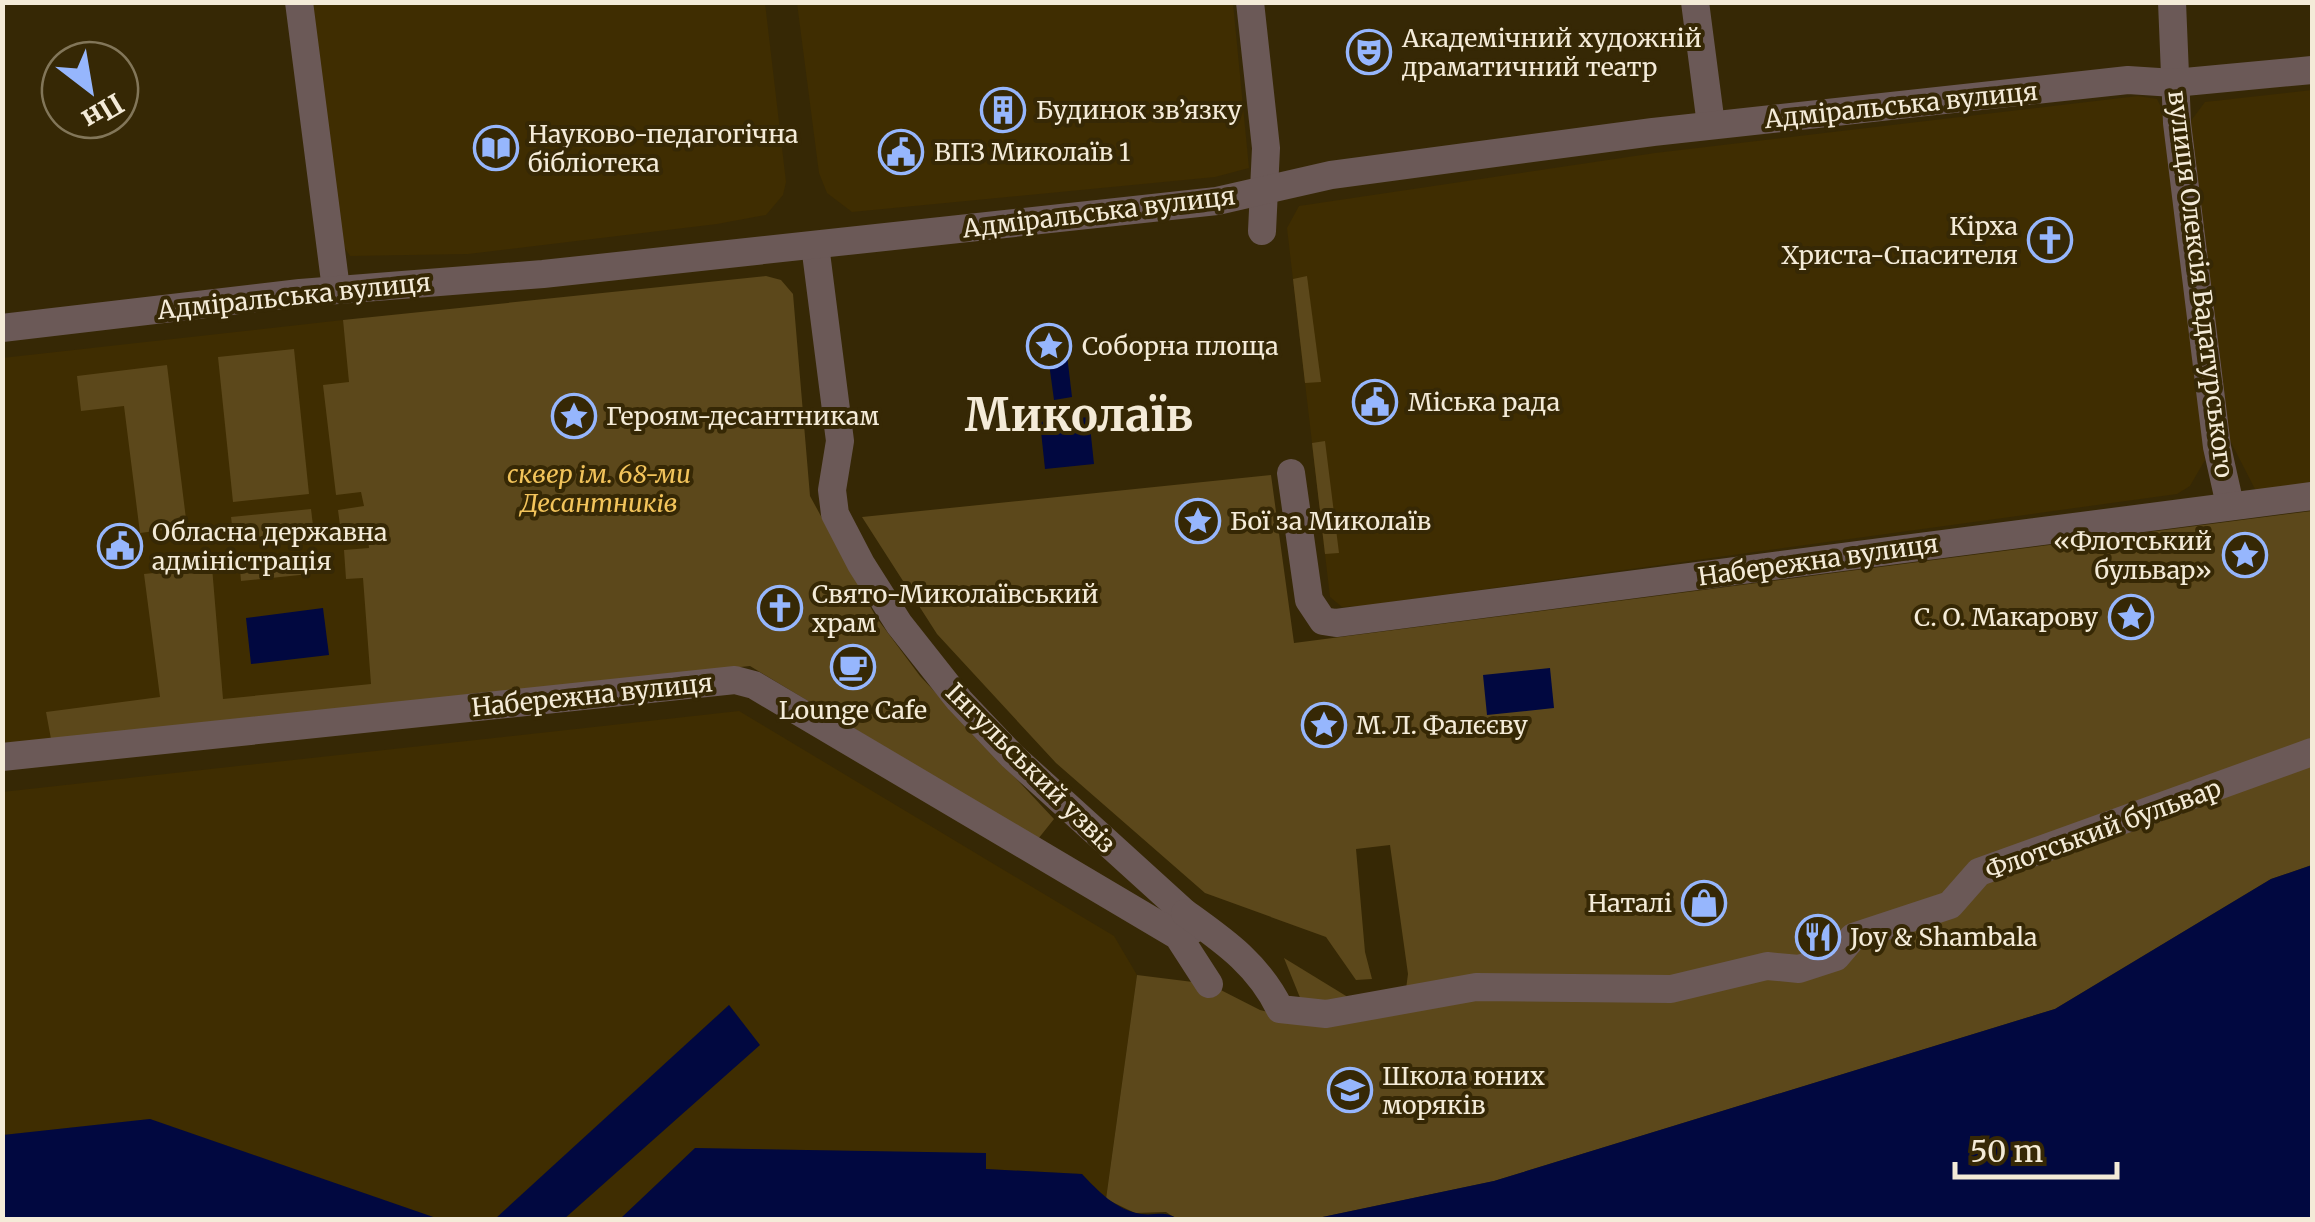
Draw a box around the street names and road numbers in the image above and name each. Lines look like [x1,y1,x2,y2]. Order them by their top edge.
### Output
street label: Адміральська вулиця [1762,75,2039,135]
street label: вулиця Олексія Вадатурського [2161,88,2241,480]
street label: Адміральська вулиця [960,179,1237,245]
street label: Адміральська вулиця [155,266,432,326]
street label: Набережна вулиця [1696,527,1940,593]
street label: Набережна вулиця [470,666,714,724]
street label: Інгульський узвіз [939,676,1123,860]
street label: Флотський бульвар [1981,771,2225,887]

